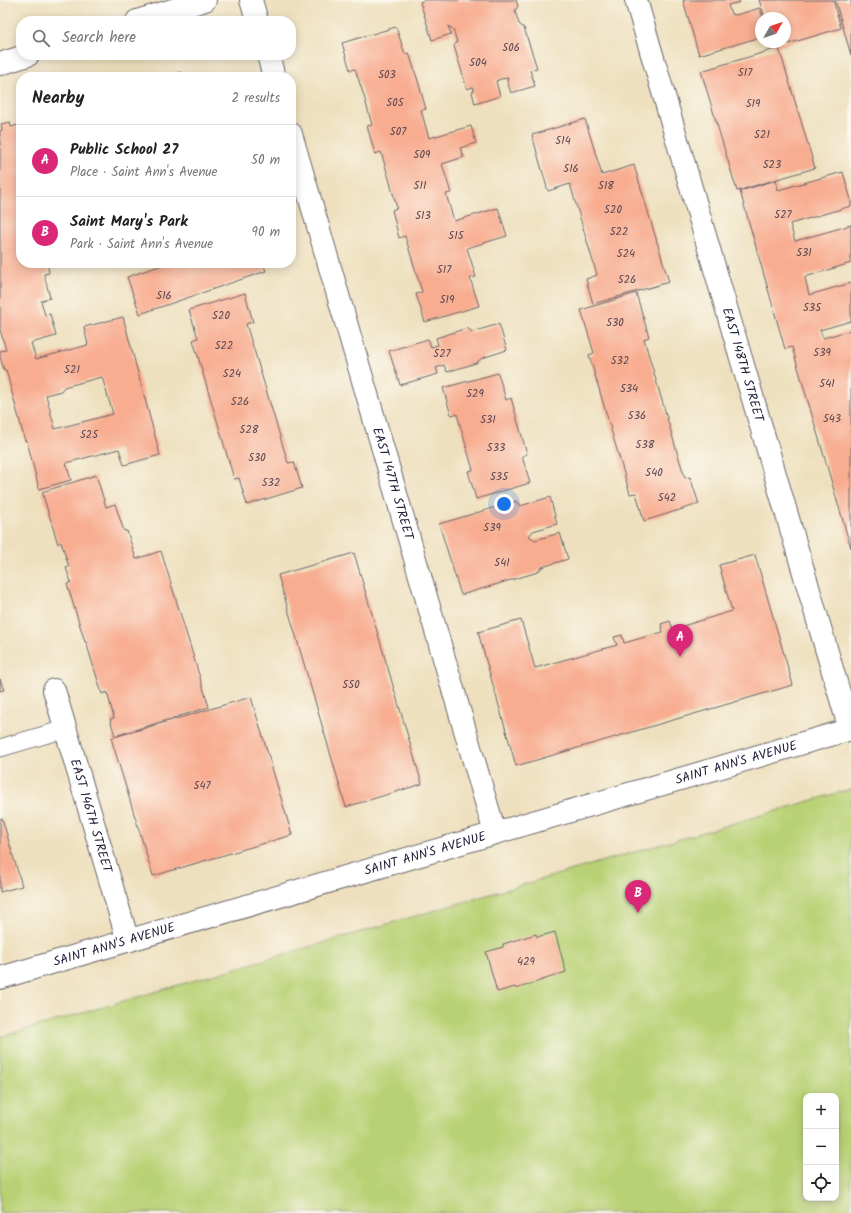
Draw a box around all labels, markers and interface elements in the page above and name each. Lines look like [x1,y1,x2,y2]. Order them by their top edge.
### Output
north arrow [755,12,791,48]
search box [16,16,296,60]
text: Search here [62,26,136,50]
icon: search [30,27,52,49]
house number: 506 [502,39,520,57]
house number: 504 [469,54,487,72]
house number: 517 [738,64,753,82]
house number: 503 [378,66,396,84]
text: Nearby [32,85,84,112]
text: 2 results [232,88,280,109]
house number: 505 [386,94,405,112]
house number: 519 [746,95,761,113]
house number: 507 [390,123,407,141]
house number: 521 [754,126,770,144]
house number: 514 [555,132,571,150]
text: Public School 27 [70,138,178,162]
house number: 509 [414,146,431,164]
text: A [41,150,49,171]
text: 50 m [251,150,280,171]
house number: 523 [763,156,781,174]
house number: 516 [563,160,579,178]
text: Place · Saint Ann's Avenue [70,162,217,183]
house number: 511 [414,177,426,195]
house number: 518 [598,177,614,195]
house number: 520 [604,201,622,219]
house number: 527 [774,206,793,224]
house number: 513 [415,207,431,225]
text: Saint Mary's Park [70,210,188,234]
text: B [41,222,49,243]
text: 90 m [252,222,280,243]
house number: 522 [610,223,628,241]
house number: 515 [448,227,465,245]
text: Park · Saint Ann's Avenue [70,234,213,255]
house number: 531 [796,244,812,262]
house number: 524 [617,245,635,263]
house number: 517 [437,261,452,279]
house number: 526 [618,271,636,289]
house number: 516 [156,287,172,305]
house number: 519 [440,291,455,309]
house number: 535 [803,299,822,317]
street label: EAST 148TH STREET [716,305,770,425]
house number: 520 [212,307,230,325]
house number: 530 [606,314,624,332]
house number: 522 [215,337,233,355]
house number: 539 [813,344,831,362]
house number: 527 [433,345,452,363]
house number: 532 [611,352,629,370]
house number: 521 [64,361,80,379]
house number: 524 [223,365,241,383]
house number: 541 [819,375,835,393]
house number: 534 [620,380,638,398]
house number: 529 [466,385,484,403]
house number: 526 [231,393,249,411]
house number: 536 [628,407,646,425]
house number: 543 [823,410,841,428]
house number: 531 [480,411,496,429]
house number: 528 [240,421,259,439]
street label: EAST 147TH STREET [367,425,420,543]
house number: 525 [80,426,99,444]
house number: 538 [636,436,655,454]
house number: 533 [487,439,505,457]
house number: 530 [248,449,266,467]
house number: 540 [645,464,663,482]
house number: 535 [490,468,509,486]
house number: 532 [262,474,280,492]
house number: 542 [658,489,676,507]
your location [494,494,514,514]
house number: 539 [483,519,501,537]
house number: 541 [494,554,510,572]
pin: A [667,624,693,657]
house number: 550 [342,676,360,694]
street label: SAINT ANN'S AVENUE [673,735,800,790]
street label: EAST 146TH STREET [64,756,118,876]
house number: 547 [193,777,211,795]
street label: SAINT ANN'S AVENUE [362,826,489,881]
pin: B [625,880,651,913]
street label: SAINT ANN'S AVENUE [51,917,178,972]
house number: 429 [517,953,536,971]
map controls [803,1093,839,1201]
button: + [803,1093,839,1129]
button: − [803,1129,839,1165]
button: locate [803,1165,839,1201]

